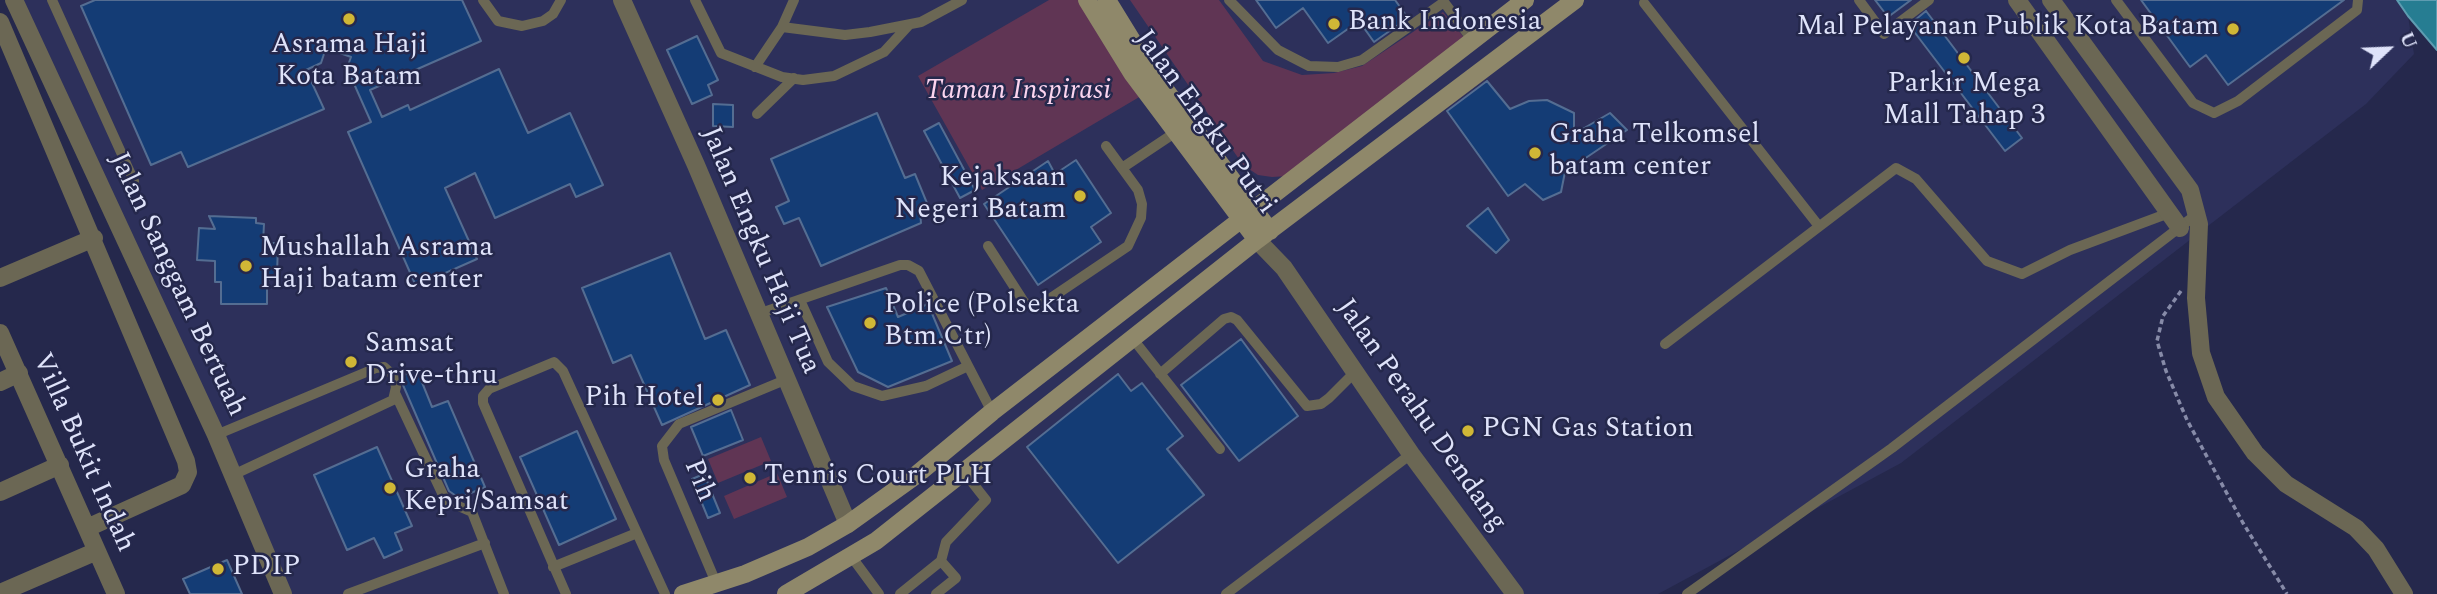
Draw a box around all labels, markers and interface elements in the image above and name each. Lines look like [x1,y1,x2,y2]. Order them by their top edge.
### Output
place label: Bank Indonesia [1348,7,1541,41]
marker: Asrama Haji Kota Batam [341,11,357,27]
place label: Mal Pelayanan Publik Kota Batam [1796,12,2219,46]
north arrow [2353,14,2423,84]
marker: Bank Indonesia [1326,16,1342,32]
marker: Mal Pelayanan Publik Kota Batam [2225,21,2241,37]
street label: Jalan Engku Putri [1126,24,1282,222]
text: U [2391,28,2424,54]
place label: Asrama Haji Kota Batam [271,30,427,96]
marker: Parkir Mega Mall Tahap 3 [1956,50,1972,66]
place label: Parkir Mega Mall Tahap 3 [1883,69,2045,135]
park label: Taman Inspirasi [925,76,1111,110]
place label: Graha Telkomsel batam center [1549,120,1760,186]
street label: Jalan Engku Haji Tua [692,122,826,380]
marker: Graha Telkomsel batam center [1527,145,1543,161]
street label: Jalan Sanggam Bertuah [100,148,252,422]
place label: Kejaksaan Negeri Batam [895,163,1066,229]
marker: Kejaksaan Negeri Batam [1072,188,1088,204]
place label: Mushallah Asrama Haji batam center [260,233,493,299]
marker: Mushallah Asrama Haji batam center [238,258,254,274]
place label: Police (Polsekta Btm.Ctr) [884,290,1079,356]
street label: Jalan Perahu Dendang [1327,293,1513,539]
marker: Police (Polsekta Btm.Ctr) [862,315,878,331]
place label: Samsat Drive-thru [365,329,497,395]
street label: Villa Bukit Indah [23,348,141,558]
marker: Samsat Drive-thru [343,354,359,370]
place label: Pih Hotel [585,383,704,417]
marker: Pih Hotel [710,392,726,408]
place label: PGN Gas Station [1482,414,1694,448]
marker: PGN Gas Station [1460,423,1476,439]
place label: Graha Kepri/Samsat [404,455,569,521]
street label: Pih [674,455,722,507]
place label: Tennis Court PLH [764,461,992,495]
marker: Tennis Court PLH [742,470,758,486]
marker: Graha Kepri/Samsat [382,480,398,496]
place label: PDIP [232,552,300,586]
marker: PDIP [210,561,226,577]

